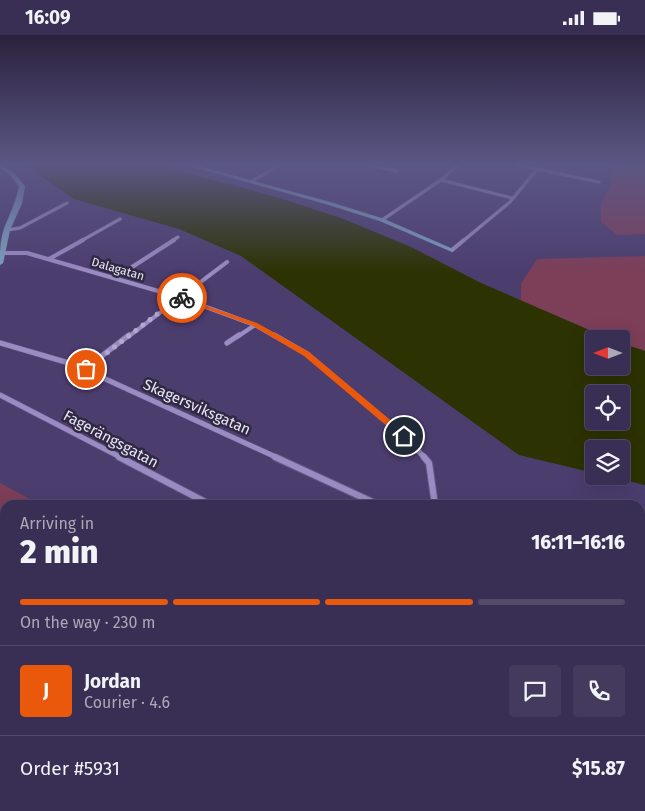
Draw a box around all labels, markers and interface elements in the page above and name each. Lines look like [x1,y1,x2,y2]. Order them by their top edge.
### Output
text: 16:09 [25,6,71,29]
street label: Dalagatan [90,255,146,283]
courier [157,273,207,323]
icon: bike [168,284,196,312]
north arrow [585,330,630,375]
map controls [585,330,630,485]
pin [65,348,107,390]
icon: bag [72,355,100,383]
street label: Skagersviksgatan [140,375,254,439]
button: locate [585,385,630,430]
street label: Fagerängsgatan [60,406,162,472]
pin [383,415,425,457]
icon: home [390,422,418,450]
button: layers [585,440,630,485]
text: Arriving in [20,514,94,533]
text: 16:11–16:16 [531,531,625,554]
text: 2 min [20,533,98,571]
text: On the way · 230 m [20,613,155,632]
button: chat [509,665,561,717]
button: phone [573,665,625,717]
text: Jordan [84,670,141,693]
text: J [43,679,49,702]
text: Courier · 4.6 [84,693,170,712]
text: Order #5931 [20,757,120,780]
text: $15.87 [572,757,625,780]

